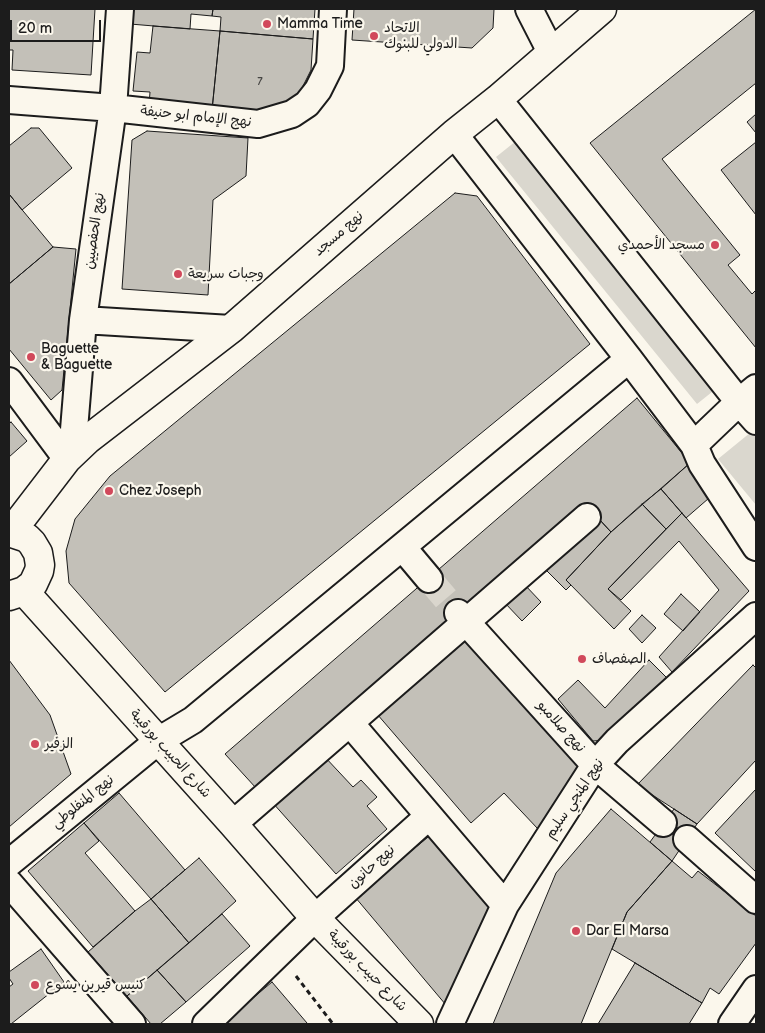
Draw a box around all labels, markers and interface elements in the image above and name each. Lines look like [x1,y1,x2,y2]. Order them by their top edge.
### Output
scale bar [12,10,104,42]
place label: Mamma Time [277,16,363,32]
marker: Mamma Time [261,18,273,30]
text: 20 m [18,19,52,38]
place label: الاتحاد الدولي للبنوك [384,20,457,52]
marker: الاتحاد الدولي للبنوك [368,30,380,42]
house number: 7 [257,75,263,89]
street label: نهج الإمام ابو حنيفة [140,103,252,131]
street label: نهج الحفصيين [81,192,109,270]
street label: نهج مسجد [311,208,367,260]
place label: مسجد الأحمدي [618,237,705,253]
marker: مسجد الأحمدي [709,239,721,251]
place label: وجبات سريعة [188,266,264,282]
marker: وجبات سريعة [172,268,184,280]
place label: Baguette & Baguette [41,341,112,374]
marker: Baguette & Baguette [25,351,37,363]
place label: Chez Joseph [119,483,202,499]
marker: Chez Joseph [103,485,115,497]
place label: الصفصاف [592,651,646,667]
marker: الصفصاف [576,653,588,665]
street label: نهج صلامبو [533,698,589,756]
street label: شارع الحبيب بورقيبة [126,706,214,802]
place label: الزفير [45,736,73,752]
marker: الزفير [29,738,41,750]
street label: نهج المنجي سليم [542,756,608,842]
street label: نهج المنفلوطي [48,772,118,832]
street label: نهج حانون [345,842,399,892]
place label: Dar El Marsa [586,923,669,939]
marker: Dar El Marsa [570,925,582,937]
street label: شارع حبيب بورقيبة [324,927,410,1015]
place label: كنيس قيرين يشوع [45,977,146,993]
marker: كنيس قيرين يشوع [29,979,41,991]

